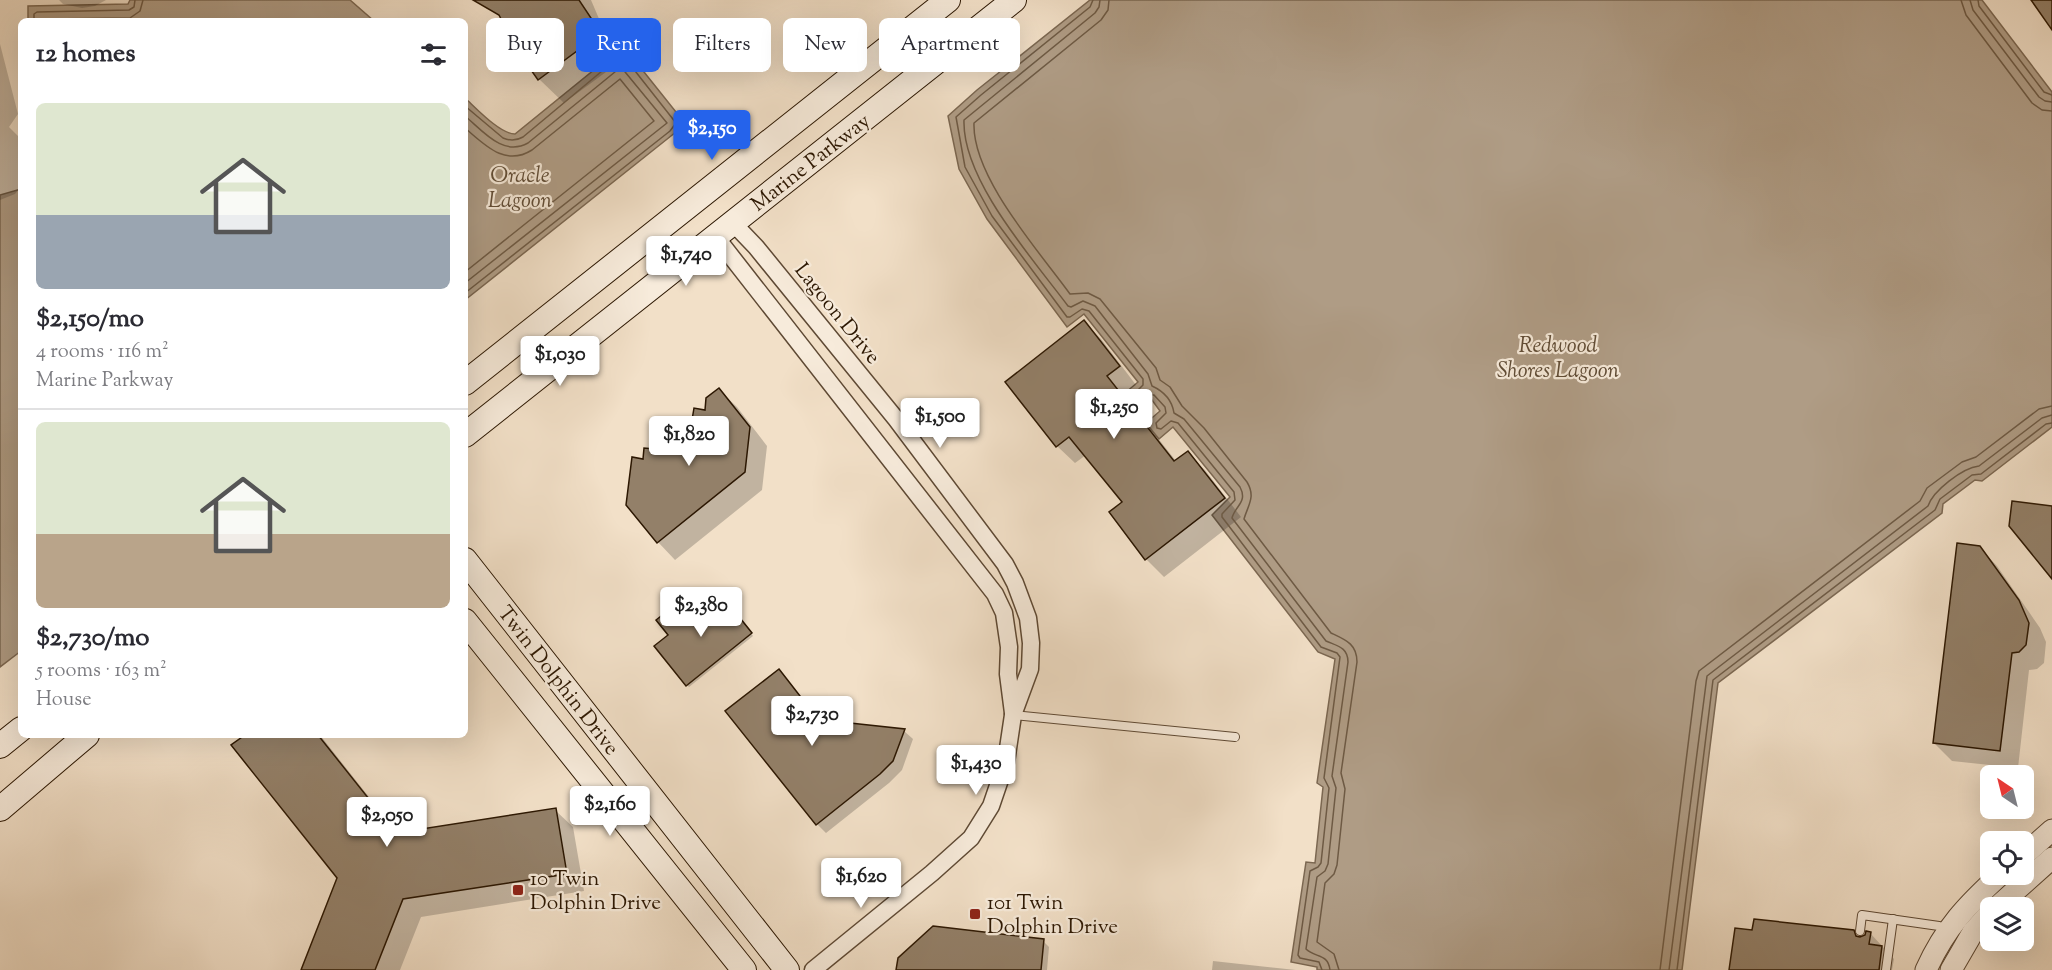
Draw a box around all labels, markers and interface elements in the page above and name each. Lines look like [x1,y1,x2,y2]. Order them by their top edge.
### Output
chip: Buy [486,18,564,72]
chip: Rent [576,18,661,72]
chip: Filters [673,18,771,72]
chip: New [783,18,867,72]
chip: Apartment [879,18,1020,72]
text: 12 homes [36,36,135,73]
icon: filters [417,38,450,71]
street label: Marine Parkway [745,107,878,220]
pin: $2,150 [663,110,761,161]
text: $2,150 [687,115,737,144]
icon: home [189,142,297,250]
water label: Oracle Lagoon [488,161,553,218]
pin: $1,740 [637,236,735,287]
text: $1,740 [660,241,712,270]
street label: Lagoon Drive [786,257,887,371]
text: $2,150/mo [36,301,144,338]
water label: Redwood Shores Lagoon [1497,331,1619,388]
pin: $1,030 [511,336,609,387]
text: 4 rooms · 116 m² [36,338,169,367]
text: $1,030 [535,341,585,370]
text: Marine Parkway [36,367,173,396]
pin: $1,250 [1065,389,1163,440]
text: $1,250 [1089,394,1139,423]
pin: $1,500 [891,398,989,449]
text: $1,500 [915,403,965,432]
pin: $1,820 [640,416,738,467]
text: $1,820 [663,421,715,450]
icon: home [189,461,297,569]
pin: $2,380 [652,587,750,638]
text: $2,380 [674,592,728,621]
street label: Twin Dolphin Drive [489,600,625,762]
text: $2,730/mo [36,620,150,657]
text: 5 rooms · 163 m² [36,657,167,686]
text: House [36,686,91,715]
pin: $2,730 [763,696,861,747]
text: $2,730 [785,701,839,730]
pin: $1,430 [927,745,1025,796]
text: $1,430 [950,750,1002,779]
north arrow [1980,765,2034,819]
map controls [1980,765,2034,951]
pin: $2,160 [561,786,659,837]
text: $2,160 [584,791,636,820]
pin: $2,050 [338,797,436,848]
text: $2,050 [361,802,413,831]
button: locate [1980,831,2034,885]
pin: $1,620 [812,858,910,909]
text: $1,620 [835,863,887,892]
place label: 10 Twin Dolphin Drive [530,865,661,919]
marker: 10 Twin Dolphin Drive [511,883,525,897]
place label: 101 Twin Dolphin Drive [987,889,1118,943]
button: layers [1980,897,2034,951]
marker: 101 Twin Dolphin Drive [968,907,982,921]

